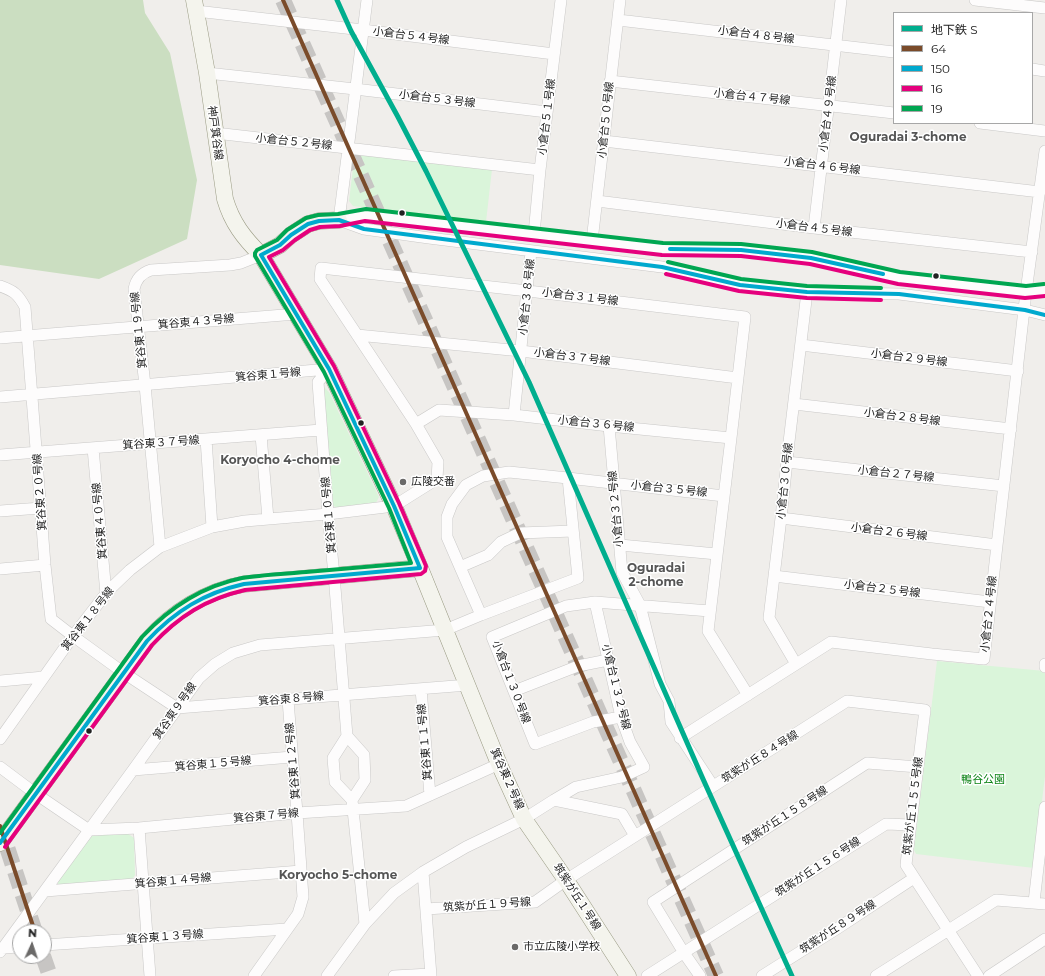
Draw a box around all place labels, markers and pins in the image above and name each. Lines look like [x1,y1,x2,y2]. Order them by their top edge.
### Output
unlabelled marker [397,208,407,218]
unlabelled marker [931,271,941,281]
unlabelled marker [356,418,366,428]
place label: 広陵交番 [411,475,455,489]
marker: 広陵交番 [398,477,408,487]
unlabelled marker [84,726,94,736]
place label: 市立広陵小学校 [523,940,600,954]
marker: 市立広陵小学校 [510,942,520,952]

